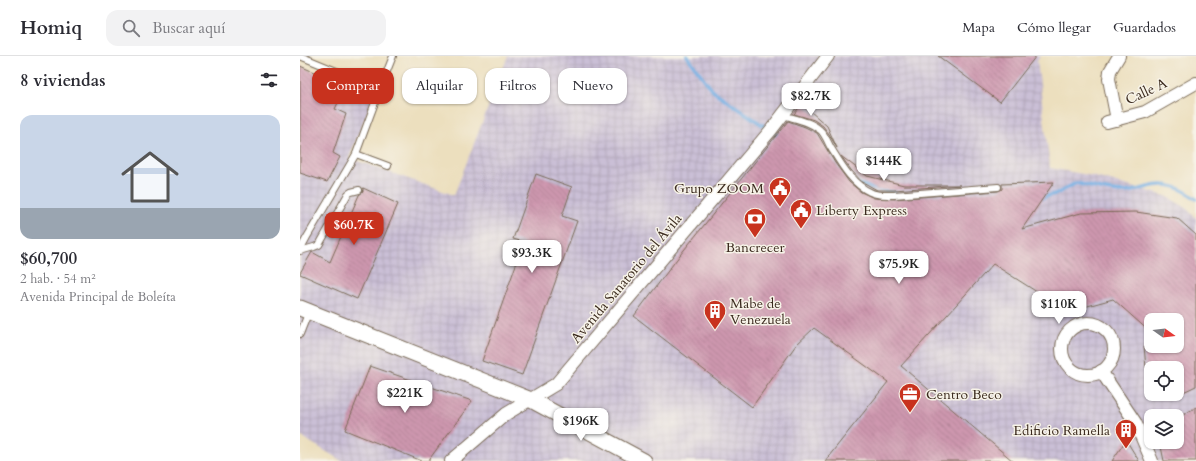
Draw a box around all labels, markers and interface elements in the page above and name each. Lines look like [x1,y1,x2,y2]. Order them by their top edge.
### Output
search box [106,10,386,46]
text: Homiq [20,15,82,41]
icon: search [120,17,142,39]
text: Buscar aquí [152,18,225,38]
text: Mapa [962,18,995,37]
text: Cómo llegar [1017,18,1091,37]
text: Guardados [1113,18,1176,37]
chip: Comprar [312,68,394,104]
chip: Alquilar [402,68,477,104]
chip: Filtros [485,68,550,104]
chip: Nuevo [558,68,627,104]
text: 8 viviendas [20,69,106,92]
icon: filters [258,69,280,91]
street label: Calle A [1122,74,1170,109]
pin: $82.7K [778,83,844,117]
text: $82.7K [791,87,831,105]
icon: home [114,141,186,213]
pin: $144K [856,148,912,182]
text: $144K [865,152,903,170]
public building icon: Grupo ZOOM [767,175,793,208]
place label: Grupo ZOOM [674,179,764,198]
public building icon: Liberty Express [788,197,814,230]
place label: Liberty Express [816,201,907,220]
bank icon: Bancrecer [742,206,768,239]
street label: Avenida Sanatorio del Ávila [566,210,686,347]
pin: $60.7K [321,212,387,246]
text: $60.7K [334,216,374,234]
place label: Bancrecer [725,238,785,257]
pin: $93.3K [499,240,565,274]
text: $93.3K [512,244,552,262]
text: $60,700 [20,247,77,270]
pin: $75.9K [866,251,932,285]
text: $75.9K [879,255,919,273]
text: 2 hab. · 54 m² [20,270,96,288]
text: Avenida Principal de Boleíta [20,288,176,306]
pin: $110K [1031,291,1087,325]
place label: Mabe de Venezuela [730,294,791,329]
text: $110K [1040,295,1078,313]
building icon: Mabe de Venezuela [702,298,728,331]
north arrow [1144,313,1184,353]
map controls [1144,313,1184,449]
button: locate [1144,361,1184,401]
pin: $221K [377,380,433,414]
office icon: Centro Beco [897,381,923,414]
text: $221K [386,384,424,402]
place label: Centro Beco [926,385,1002,404]
pin: $196K [553,408,609,442]
button: layers [1144,409,1184,449]
text: $196K [562,412,600,430]
building icon: Edificio Ramella [1113,417,1139,450]
place label: Edificio Ramella [1013,421,1110,440]

